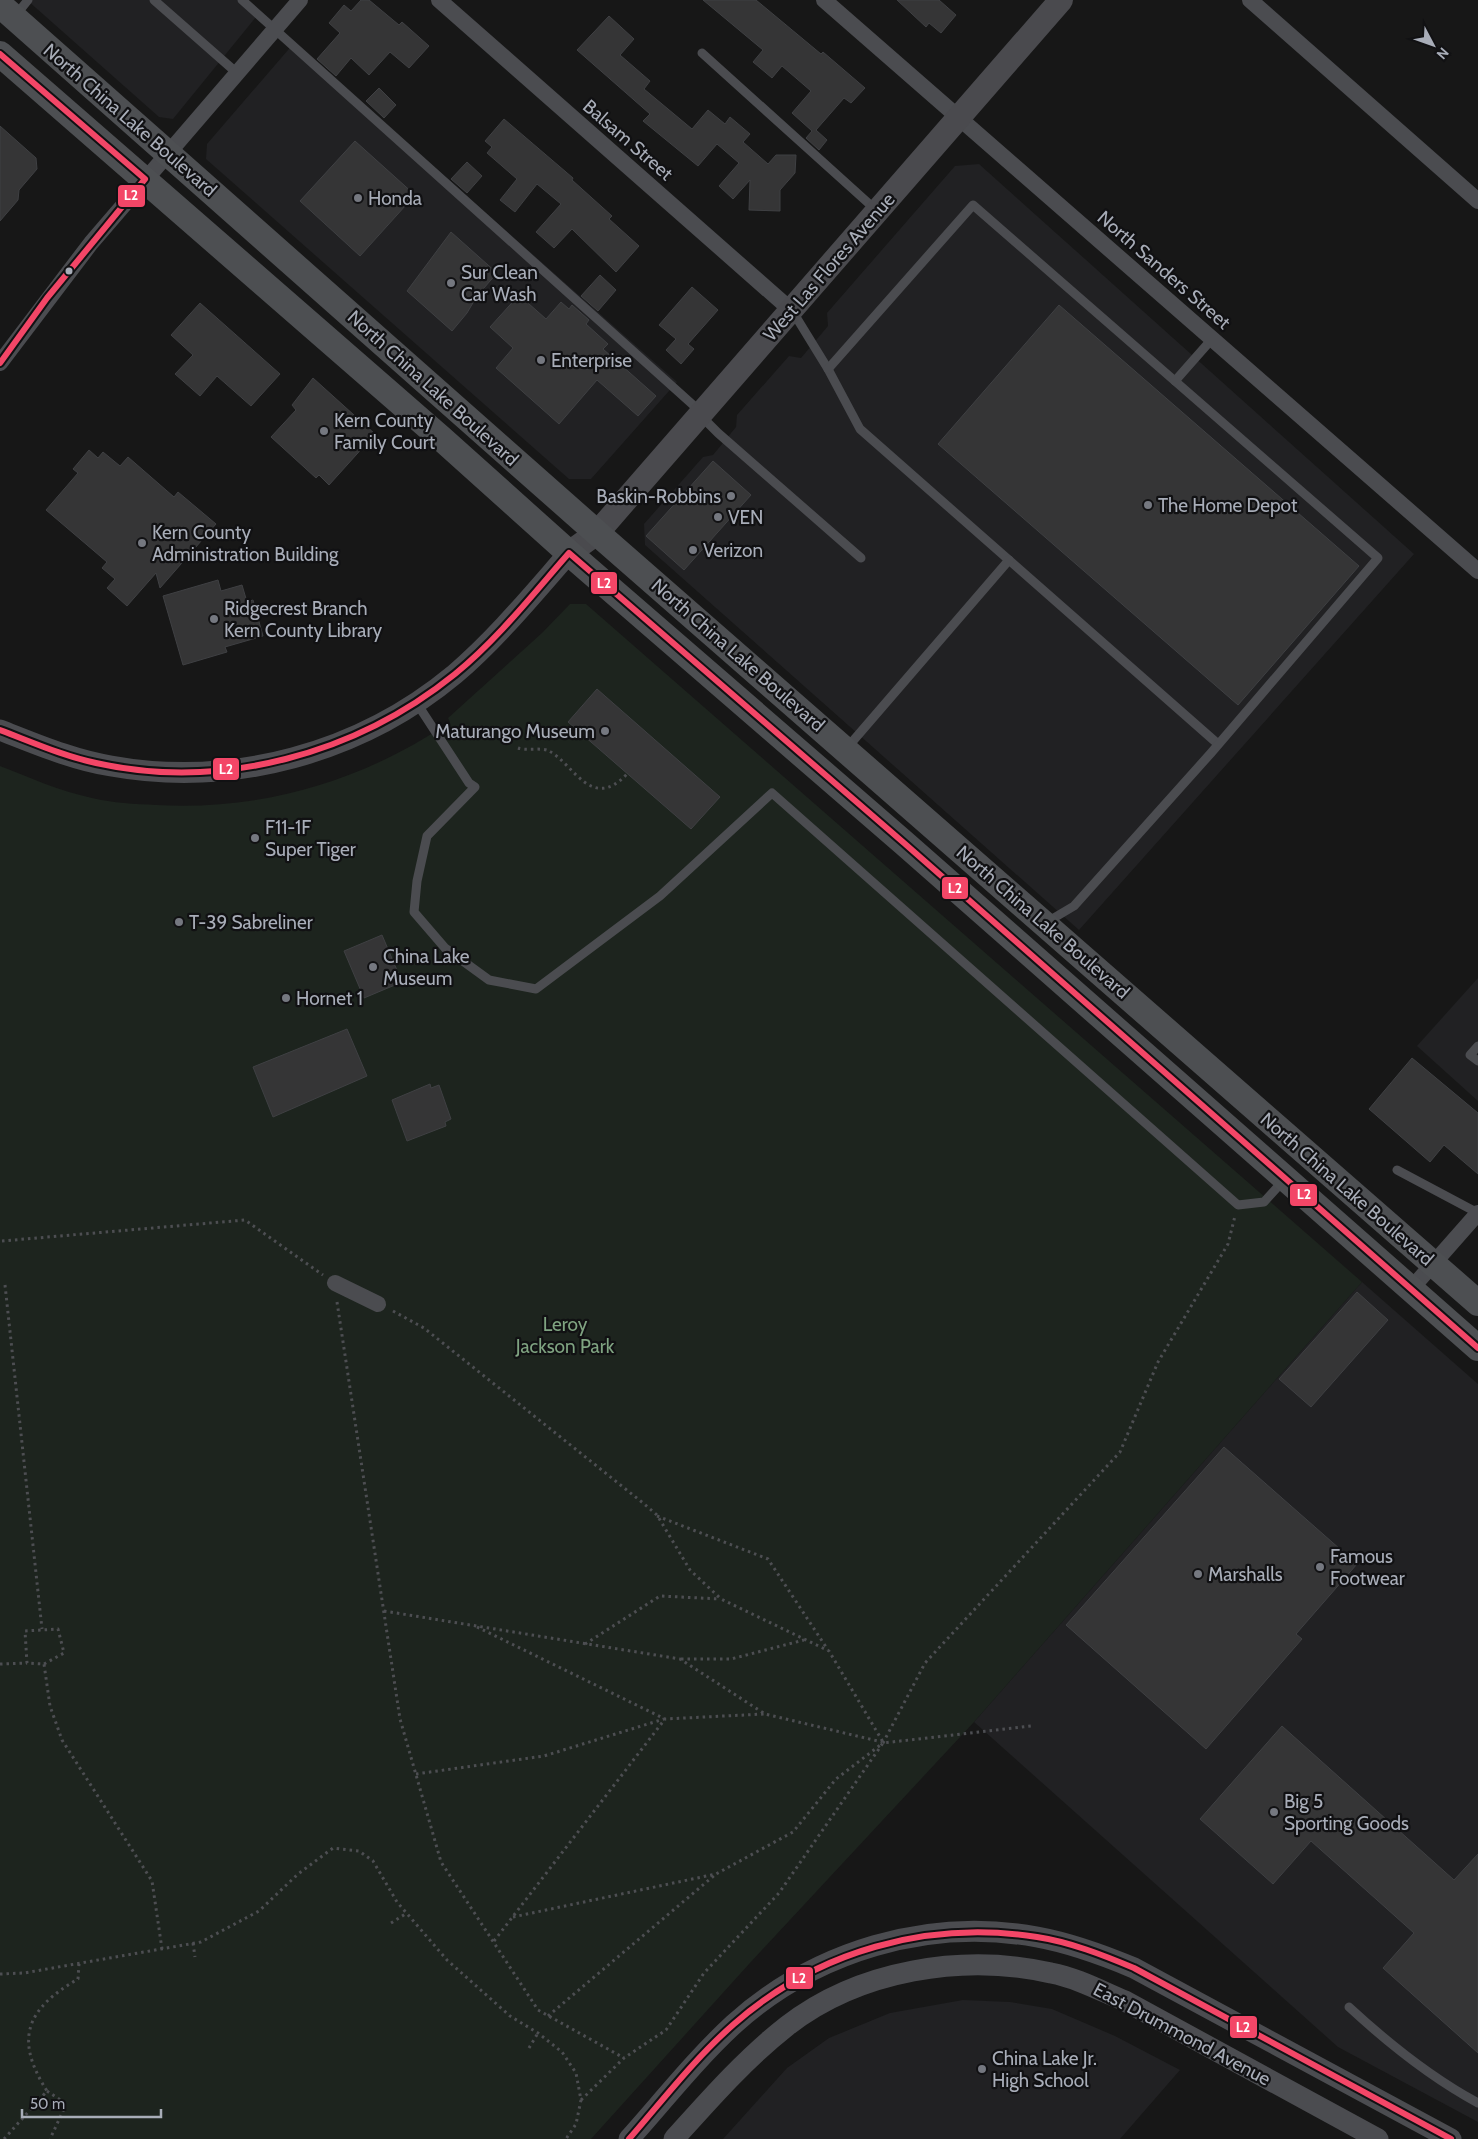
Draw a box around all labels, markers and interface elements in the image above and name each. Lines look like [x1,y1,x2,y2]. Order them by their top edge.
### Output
north arrow [1408,20,1458,70]
street label: North China Lake Boulevard [39,39,221,201]
text: N [1433,44,1453,63]
street label: Balsam Street [578,95,678,186]
line badge: L2 [117,184,146,208]
text: L2 [124,186,138,204]
place label: Honda [368,187,422,210]
street label: West Las Flores Avenue [758,188,900,346]
marker: Honda [352,192,364,204]
street label: North Sanders Street [1093,206,1236,334]
place label: Sur Clean Car Wash [461,261,538,306]
unlabelled marker [64,266,74,276]
marker: Sur Clean Car Wash [445,277,457,289]
street label: North China Lake Boulevard [343,305,523,471]
place label: Enterprise [551,349,632,372]
marker: Enterprise [535,354,547,366]
place label: Kern County Family Court [334,409,436,454]
marker: Kern County Family Court [318,425,330,437]
place label: Baskin-Robbins [596,485,721,508]
marker: Baskin-Robbins [725,490,737,502]
place label: The Home Depot [1158,494,1298,517]
marker: The Home Depot [1142,499,1154,511]
place label: VEN [728,506,764,529]
marker: VEN [712,511,724,523]
place label: Kern County Administration Building [152,521,339,566]
marker: Kern County Administration Building [136,537,148,549]
place label: Verizon [703,539,763,562]
marker: Verizon [687,544,699,556]
line badge: L2 [590,571,618,595]
text: L2 [597,574,611,592]
street label: North China Lake Boulevard [647,574,829,736]
place label: Ridgecrest Branch Kern County Library [224,597,382,642]
marker: Ridgecrest Branch Kern County Library [208,613,220,625]
place label: Maturango Museum [435,720,595,743]
marker: Maturango Museum [599,725,611,737]
line badge: L2 [212,757,240,781]
text: L2 [219,760,233,778]
place label: F11-1F Super Tiger [265,816,356,861]
marker: F11-1F Super Tiger [249,832,261,844]
street label: North China Lake Boulevard [952,841,1134,1003]
line badge: L2 [941,876,969,900]
text: L2 [948,879,962,897]
place label: T-39 Sabreliner [189,911,313,934]
marker: T-39 Sabreliner [173,916,185,928]
place label: China Lake Museum [383,945,470,990]
marker: China Lake Museum [367,961,379,973]
place label: Hornet 1 [296,987,363,1010]
marker: Hornet 1 [280,992,292,1004]
street label: North China Lake Boulevard [1256,1108,1438,1270]
line badge: L2 [1289,1183,1318,1207]
text: L2 [1297,1185,1311,1203]
park label: Leroy Jackson Park [515,1313,615,1358]
place label: Famous Footwear [1330,1545,1405,1590]
marker: Famous Footwear [1314,1561,1326,1573]
place label: Marshalls [1208,1563,1283,1586]
marker: Marshalls [1192,1568,1204,1580]
place label: Big 5 Sporting Goods [1284,1790,1409,1835]
marker: Big 5 Sporting Goods [1268,1806,1280,1818]
line badge: L2 [785,1966,814,1990]
text: L2 [792,1969,806,1987]
street label: East Drummond Avenue [1089,1978,1275,2091]
line badge: L2 [1229,2015,1258,2039]
text: L2 [1236,2018,1250,2036]
place label: China Lake Jr. High School [992,2047,1097,2092]
marker: China Lake Jr. High School [976,2063,988,2075]
scale bar [22,2086,161,2118]
text: 50 m [30,2095,65,2113]

